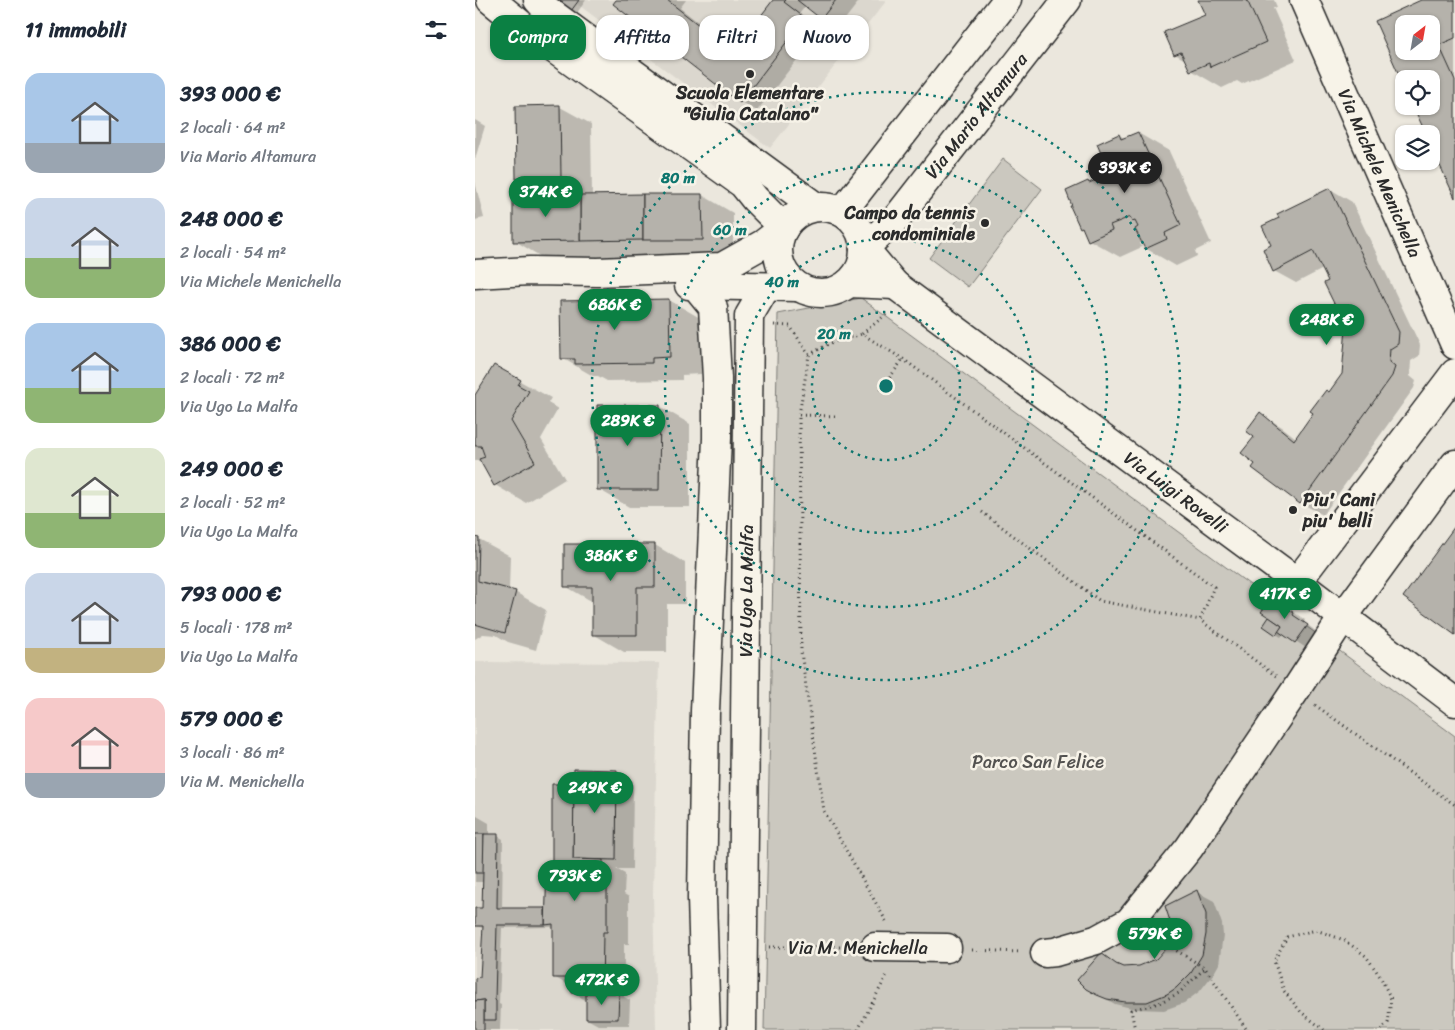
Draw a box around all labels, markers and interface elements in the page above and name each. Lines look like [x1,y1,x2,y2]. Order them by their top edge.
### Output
text: 11 immobili [25,11,126,49]
chip: Compra [490,15,586,60]
chip: Affitta [596,15,689,60]
chip: Filtri [699,15,775,60]
chip: Nuovo [785,15,869,60]
north arrow [1395,15,1440,60]
map controls [1395,15,1440,170]
icon: filters [422,16,450,44]
street label: Via Mario Altamura [917,45,1037,186]
marker: Scuola Elementare "Giulia Catalano" [744,68,756,80]
button: locate [1395,70,1440,115]
text: 393 000 € [180,75,281,113]
place label: Scuola Elementare "Giulia Catalano" [675,77,825,130]
street label: Via Michele Menichella [1329,84,1431,263]
icon: home [65,93,125,153]
text: 2 locali · 64 m² [180,113,286,142]
button: layers [1395,125,1440,170]
text: Via Mario Altamura [180,142,316,171]
pin: 393K € [1084,152,1166,194]
text: 393K € [1099,153,1151,182]
text: 80 m [660,165,695,191]
pin: 374K € [505,176,587,218]
text: 374K € [520,177,572,206]
place label: Campo da tennis condominiale [844,197,976,250]
text: 248 000 € [180,200,283,238]
text: 60 m [712,217,747,243]
marker: Campo da tennis condominiale [979,217,991,229]
icon: home [65,218,125,278]
text: 2 locali · 54 m² [180,238,286,267]
text: Via Michele Menichella [180,267,341,296]
text: 40 m [764,269,800,295]
pin: 686K € [574,288,656,331]
text: 686K € [589,290,641,319]
pin: 248K € [1286,304,1368,346]
text: 248K € [1300,305,1354,334]
text: 20 m [816,321,851,347]
text: 386 000 € [180,325,281,363]
icon: home [65,343,125,403]
text: 2 locali · 72 m² [180,363,285,392]
centre of rings [877,377,895,395]
text: Via Ugo La Malfa [180,392,298,421]
pin: 289K € [587,404,669,447]
text: 289K € [601,406,655,435]
street label: Via Luigi Rovelli [1116,443,1236,543]
text: 249 000 € [180,450,283,488]
icon: home [65,468,125,528]
place label: Piu' Cani piu' belli [1302,484,1376,537]
text: 2 locali · 52 m² [180,488,285,517]
marker: Piu' Cani piu' belli [1287,504,1299,516]
text: Via Ugo La Malfa [180,517,298,546]
street label: Via Ugo La Malfa [730,525,763,657]
pin: 386K € [570,540,652,582]
text: 386K € [585,541,637,570]
text: 793 000 € [180,575,281,613]
pin: 417K € [1244,578,1326,620]
text: 417K € [1260,579,1310,608]
icon: home [65,593,125,653]
text: 5 locali · 178 m² [180,613,293,642]
text: Via Ugo La Malfa [180,642,298,671]
text: 579 000 € [180,700,282,738]
icon: home [65,718,125,778]
text: 3 locali · 86 m² [180,738,285,767]
park label: Parco San Felice [972,746,1104,778]
text: Via M. Menichella [180,767,304,796]
pin: 249K € [554,772,636,814]
text: 249K € [568,773,622,802]
pin: 793K € [534,860,616,902]
text: 793K € [549,861,601,890]
pin: 579K € [1114,918,1196,960]
text: 579K € [1128,919,1182,948]
street label: Via M. Menichella [788,932,928,964]
pin: 472K € [561,964,643,1006]
text: 472K € [576,965,628,994]

